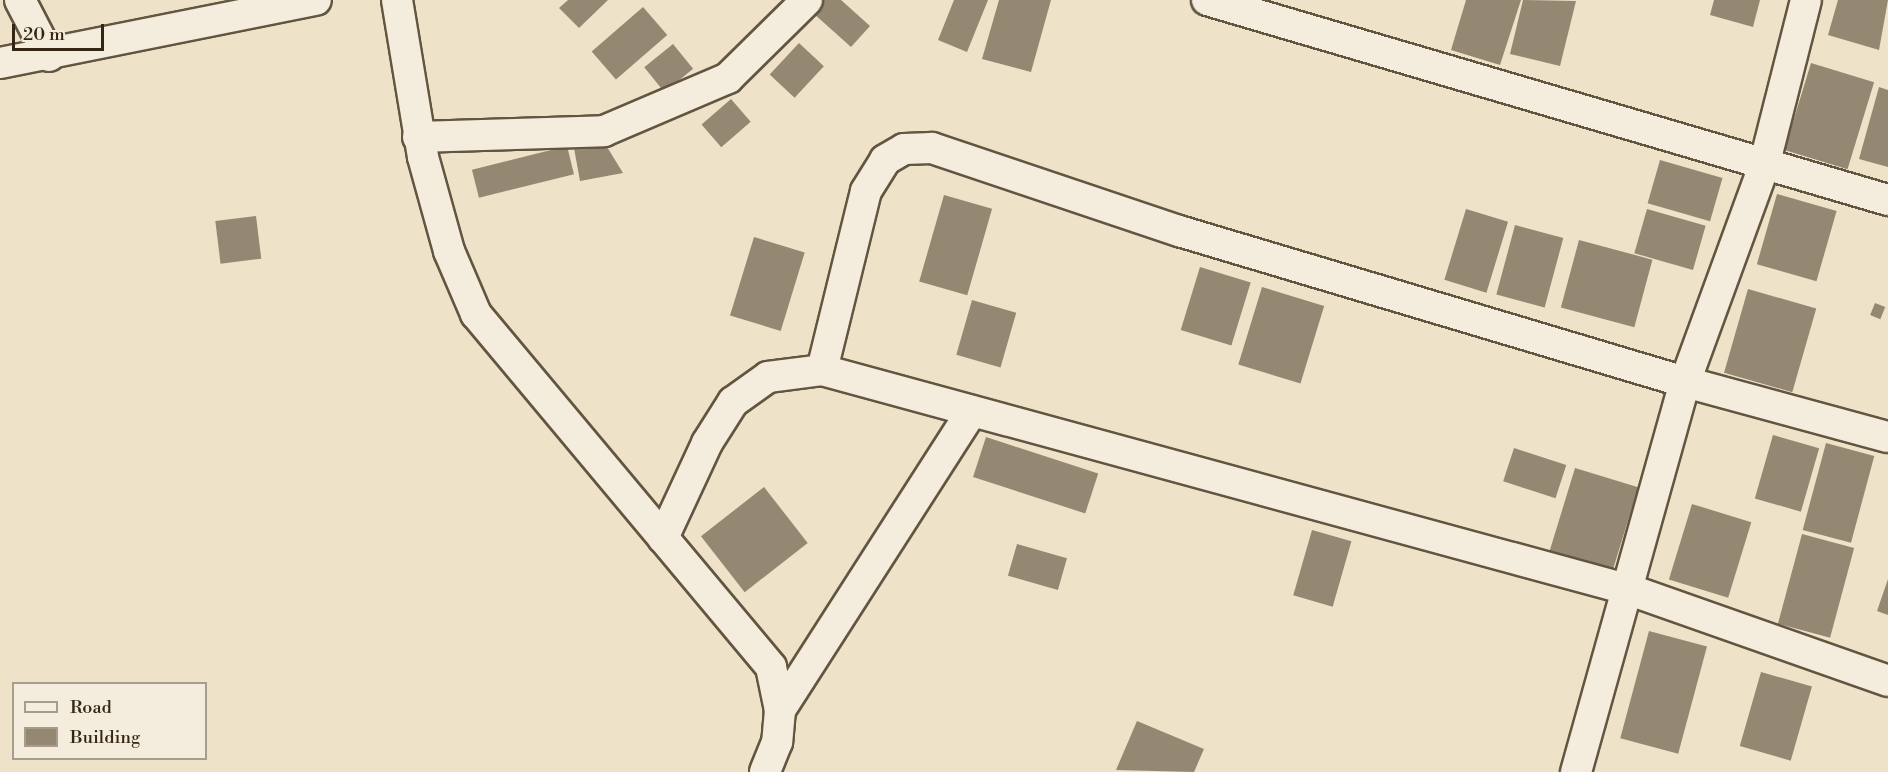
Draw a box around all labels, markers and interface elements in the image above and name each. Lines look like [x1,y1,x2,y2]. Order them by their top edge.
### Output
scale bar [15,12,106,50]
text: 20 m [23,23,65,46]
legend [12,682,207,760]
text: Road [70,696,112,719]
text: Building [70,726,140,749]

